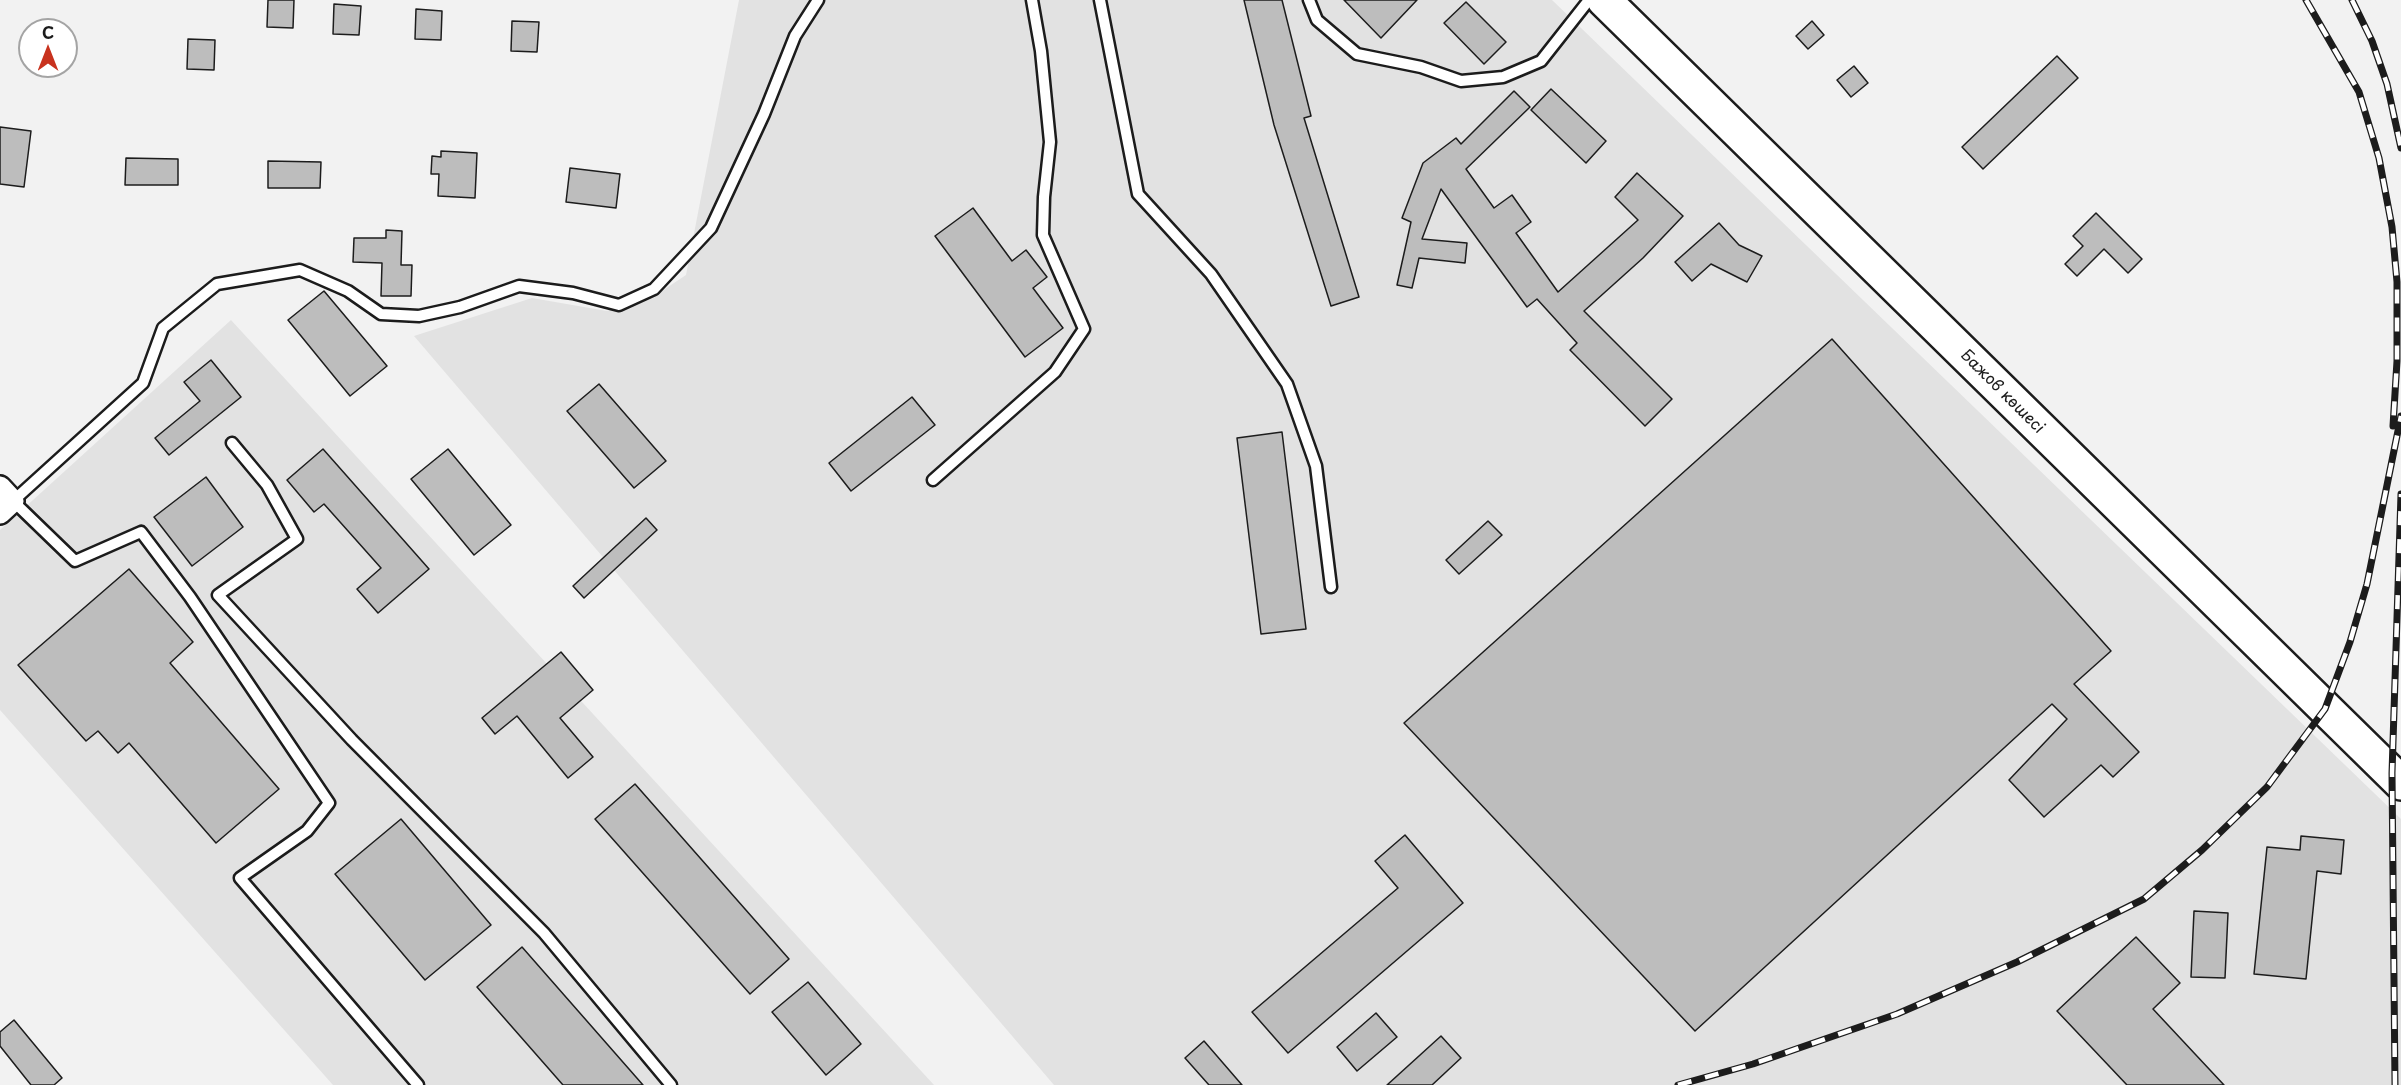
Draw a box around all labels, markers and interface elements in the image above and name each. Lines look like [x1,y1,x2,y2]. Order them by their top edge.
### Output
north arrow [18,18,78,78]
text: С [42,20,54,44]
street label: Бажов көшесі [1956,346,2048,438]

